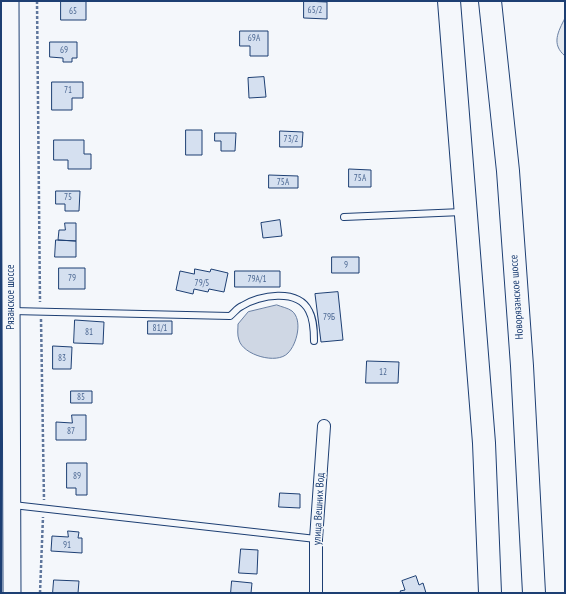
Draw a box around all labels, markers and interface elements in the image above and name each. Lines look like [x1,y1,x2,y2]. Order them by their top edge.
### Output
house number: 65/2 [308,5,322,15]
house number: 65 [69,6,77,16]
house number: 69А [248,33,260,43]
house number: 69 [60,45,68,55]
house number: 71 [64,85,72,95]
house number: 73/2 [284,134,298,144]
house number: 75А [354,173,366,183]
house number: 75А [277,177,289,187]
house number: 75 [64,192,72,202]
street label: Новорязанское шоссе [507,254,527,340]
house number: 9 [344,260,348,270]
street label: Рязанское шоссе [4,264,18,330]
house number: 79 [68,273,76,283]
house number: 79А/1 [247,274,267,284]
house number: 79/5 [195,278,209,288]
house number: 79Б [323,312,335,322]
house number: 81/1 [153,323,167,333]
house number: 81 [85,327,93,337]
house number: 83 [58,353,66,363]
house number: 12 [379,367,387,377]
house number: 85 [77,392,85,402]
house number: 87 [67,426,75,436]
house number: 89 [73,471,81,481]
street label: улица Вешних Вод [311,473,327,545]
house number: 91 [63,540,71,550]

